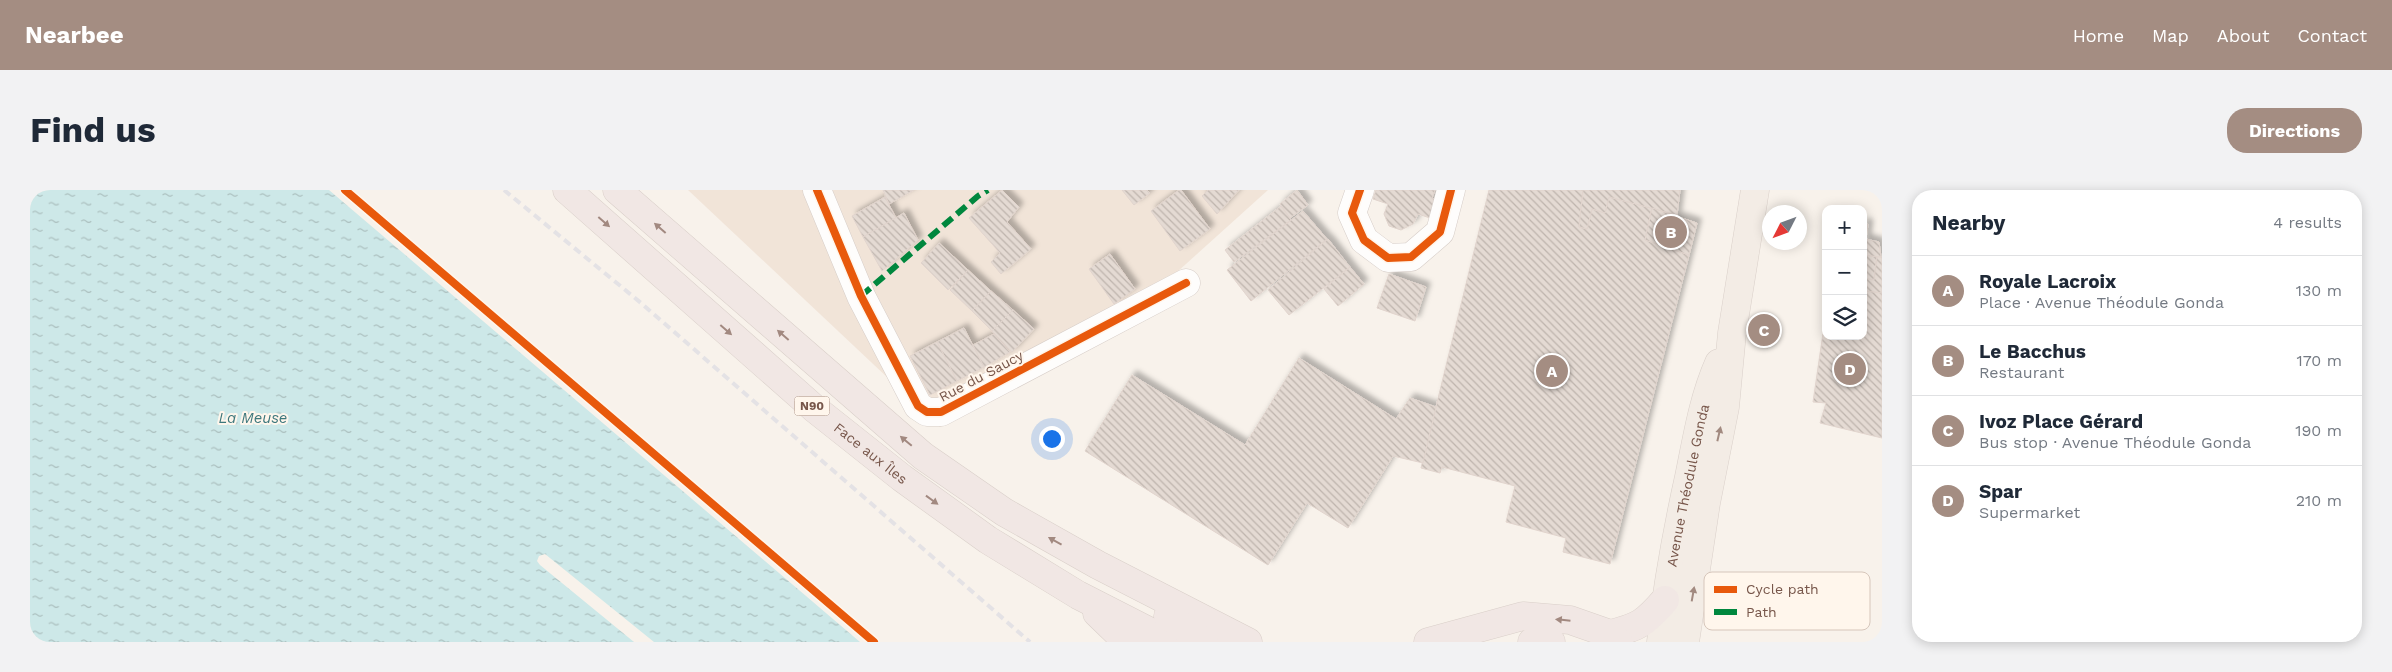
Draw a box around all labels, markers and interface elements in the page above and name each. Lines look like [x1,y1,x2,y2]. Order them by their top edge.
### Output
text: Nearbee [25,21,124,49]
text: Home [2073,25,2124,46]
text: Map [2152,25,2189,46]
text: About [2217,25,2269,46]
text: Contact [2297,25,2367,46]
button: Directions [2227,108,2362,153]
text: Find us [30,109,156,151]
north arrow [1762,205,1807,250]
map controls [1822,205,1867,340]
button: + [1822,205,1867,250]
text: Nearby [1932,210,2005,235]
pin: B [1655,213,1687,251]
text: 4 results [2273,213,2342,232]
one-way arrow [597,216,609,228]
one-way arrow [654,223,667,234]
button: − [1822,250,1867,295]
text: Royale Lacroix [1979,270,2116,293]
text: A [1943,281,1953,300]
text: 130 m [2296,281,2342,300]
text: Place · Avenue Théodule Gonda [1979,293,2224,312]
button: layers [1822,295,1867,340]
pin: C [1748,311,1780,349]
one-way arrow [719,324,731,336]
one-way arrow [776,330,789,341]
text: Le Bacchus [1979,340,2086,363]
street label: Rue du Saucy [936,347,1027,405]
pin: D [1834,350,1866,388]
text: B [1943,351,1953,370]
text: 170 m [2296,351,2342,370]
pin: A [1536,352,1568,390]
text: Restaurant [1979,363,2065,382]
road number: N90 [794,397,830,416]
street label: Avenue Théodule Gonda [1664,402,1712,568]
water label: La Meuse [219,409,287,427]
text: Ivoz Place Gérard [1979,410,2143,433]
street label: Face aux Îles [831,419,910,487]
text: C [1943,421,1953,440]
text: 190 m [2295,421,2342,440]
your location [1039,426,1065,452]
one-way arrow [1715,426,1723,441]
text: Bus stop · Avenue Théodule Gonda [1979,433,2251,452]
one-way arrow [900,436,913,447]
text: Spar [1979,480,2022,503]
text: D [1942,491,1954,510]
text: 210 m [2296,491,2342,510]
one-way arrow [925,495,939,505]
text: Supermarket [1979,503,2080,522]
one-way arrow [1048,537,1063,545]
legend [1704,572,1870,630]
text: Cycle path [1746,581,1819,597]
one-way arrow [1690,586,1698,602]
text: Path [1746,604,1777,620]
one-way arrow [1555,616,1571,624]

